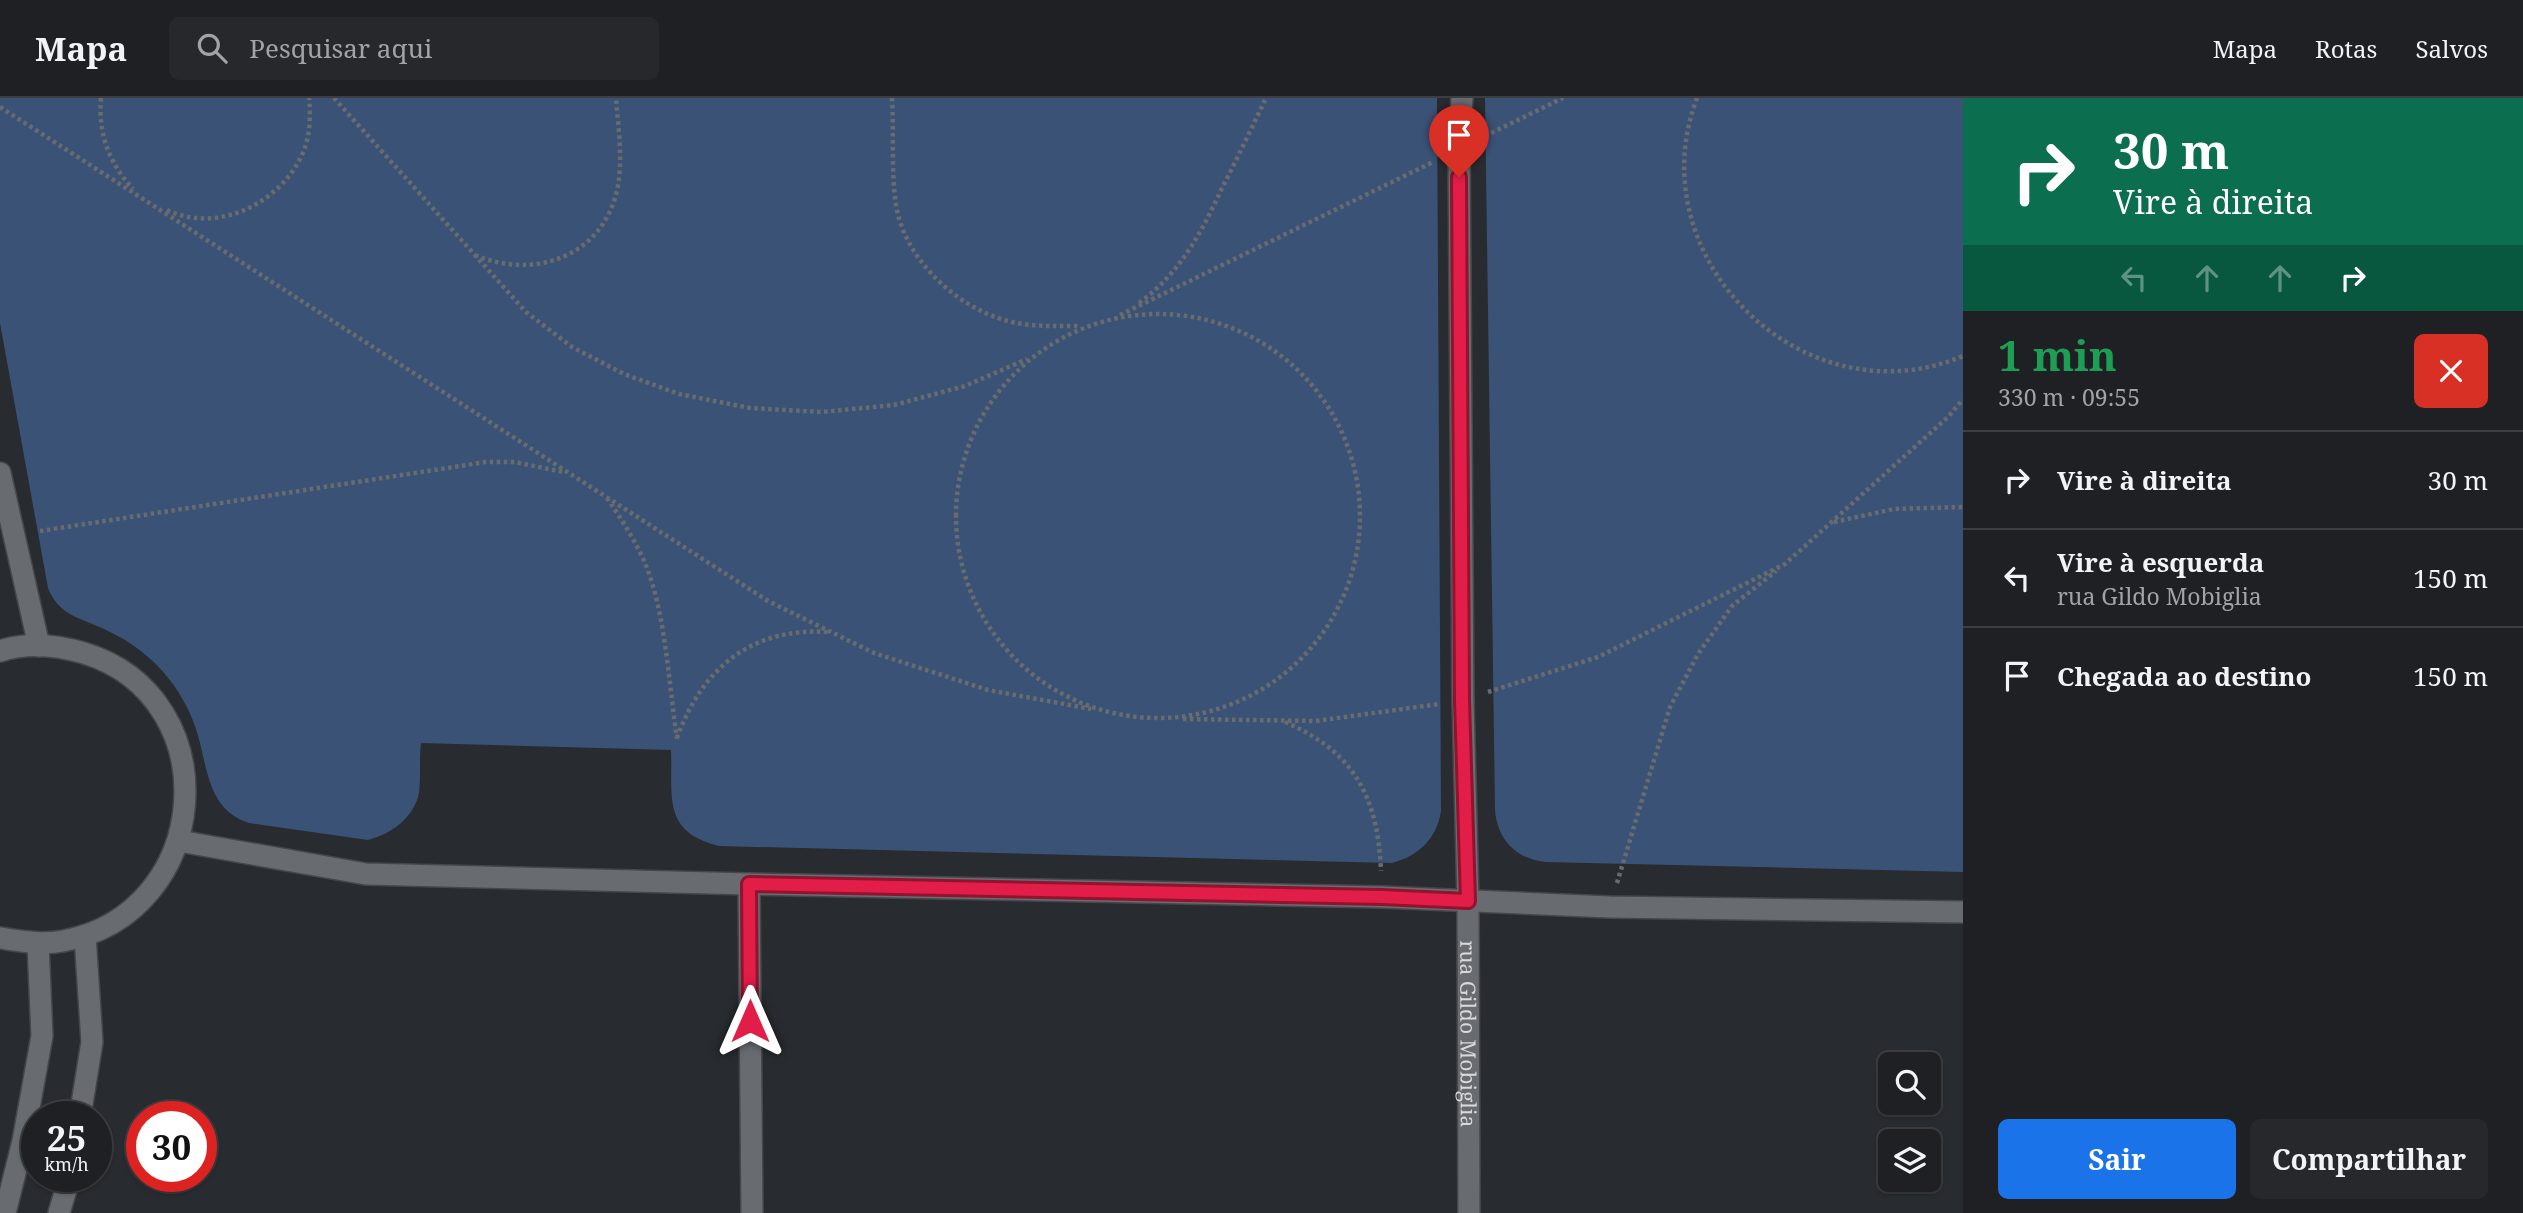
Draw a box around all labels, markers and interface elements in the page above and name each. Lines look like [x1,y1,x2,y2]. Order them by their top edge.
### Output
search box [169,17,659,80]
text: Mapa [35,26,127,71]
icon: search [193,29,231,67]
text: Pesquisar aqui [249,30,432,66]
text: Mapa [2213,32,2277,65]
text: Rotas [2315,32,2377,65]
text: Salvos [2415,32,2488,65]
pin [1429,105,1489,177]
icon: arrive [1440,116,1478,154]
text: 30 m [2113,117,2229,183]
icon: right [1998,126,2089,217]
text: Vire à direita [2113,180,2313,223]
icon: left [2115,259,2153,297]
icon: ahead [2188,259,2226,297]
icon: ahead [2261,259,2299,297]
icon: right [2334,259,2372,297]
text: 1 min [1998,326,2117,383]
button: close [2414,334,2488,408]
text: 330 m · 09:55 [1998,381,2140,413]
icon: right [1998,461,2036,499]
text: Vire à direita [2057,462,2232,498]
text: 30 m [2428,462,2488,498]
text: Vire à esquerda [2057,544,2264,580]
icon: left [1998,559,2036,597]
text: 150 m [2413,560,2488,596]
text: rua Gildo Mobiglia [2057,580,2262,612]
icon: arrive [1998,657,2036,695]
text: Chegada ao destino [2057,658,2312,694]
text: 150 m [2413,658,2488,694]
street label: rua Gildo Mobiglia [1454,940,1483,1127]
position arrow [713,984,787,1058]
map controls [1878,1052,1941,1192]
button: search [1878,1052,1941,1115]
speed limit sign: 30 [126,1101,217,1192]
text: 25 [47,1114,86,1161]
button: Sair [1998,1119,2236,1199]
button: Compartilhar [2250,1119,2488,1199]
button: layers [1878,1129,1941,1192]
text: km/h [44,1152,89,1176]

